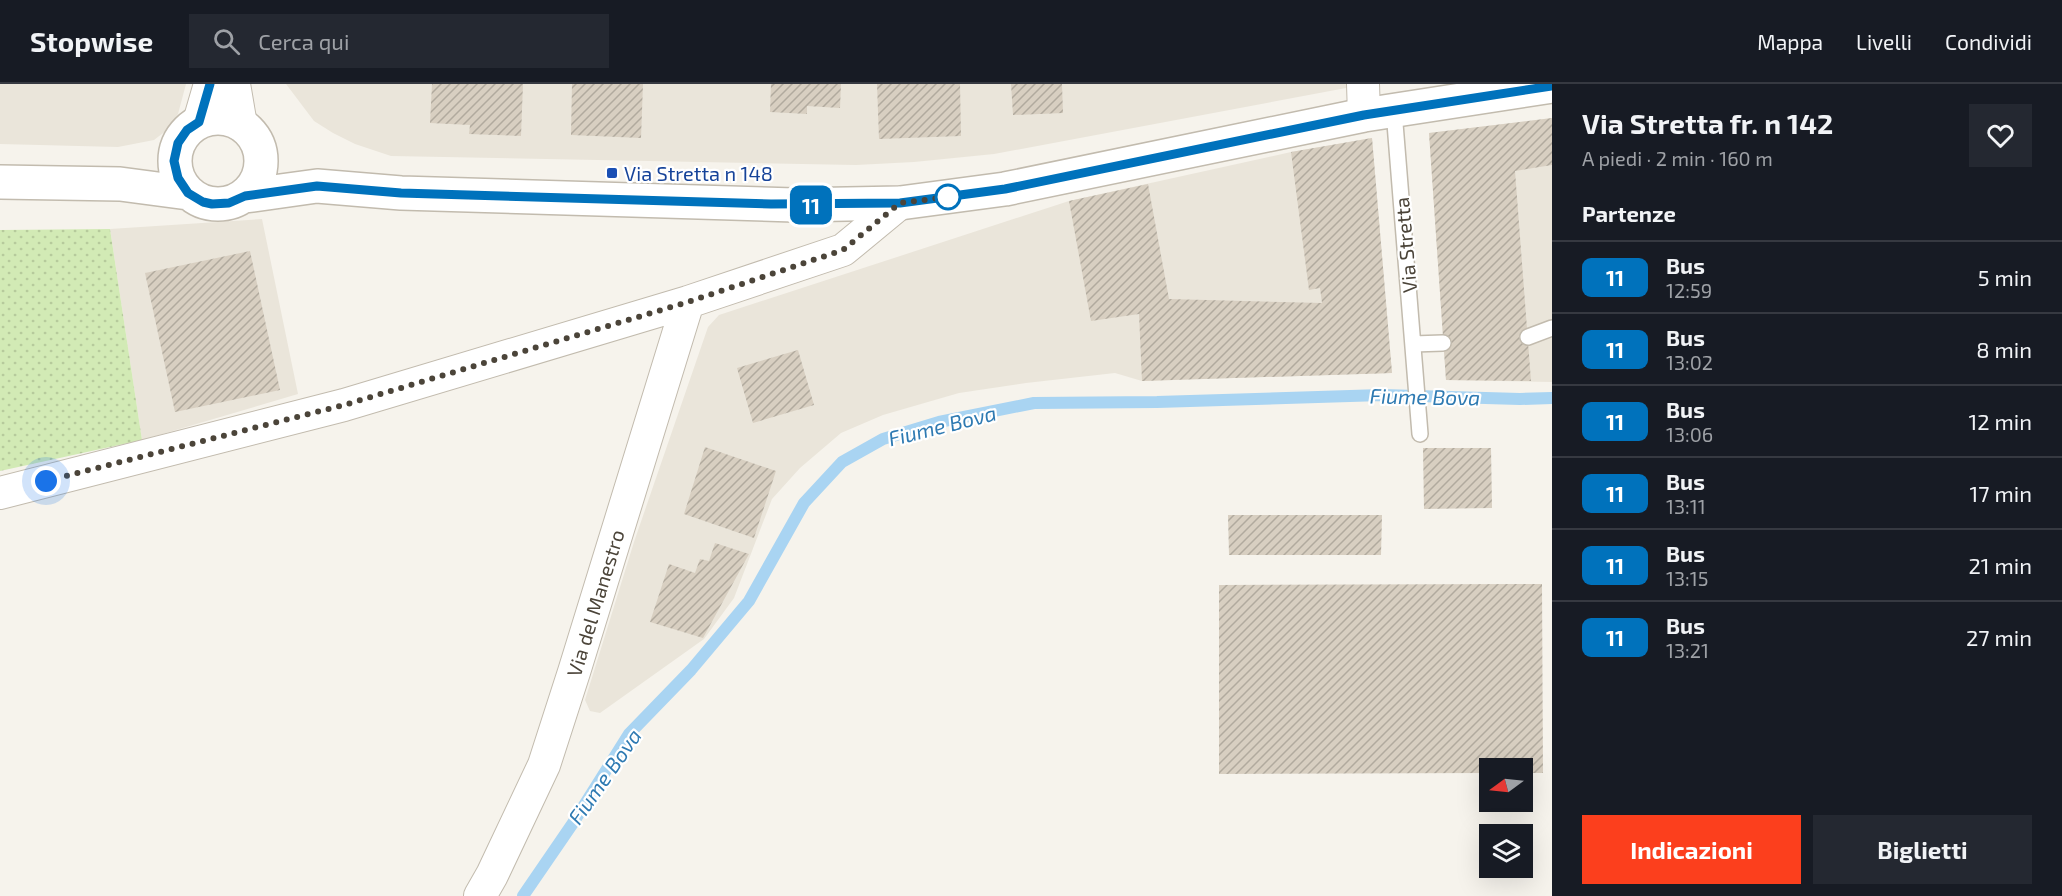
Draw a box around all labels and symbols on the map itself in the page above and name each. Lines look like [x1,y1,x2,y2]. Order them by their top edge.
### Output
place label: Via Stretta n 148 [624,161,773,185]
marker: Via Stretta n 148 [605,166,619,180]
unlabelled marker [935,184,961,210]
line badge: 11 [784,186,838,224]
street label: Via Stretta [1389,196,1421,294]
water label: Fiume Bova [1370,383,1480,409]
water label: Fiume Bova [885,400,999,450]
your location [31,466,61,496]
street label: Via del Manestro [561,527,629,679]
water label: Fiume Bova [562,724,646,828]
north arrow [1479,758,1533,812]

